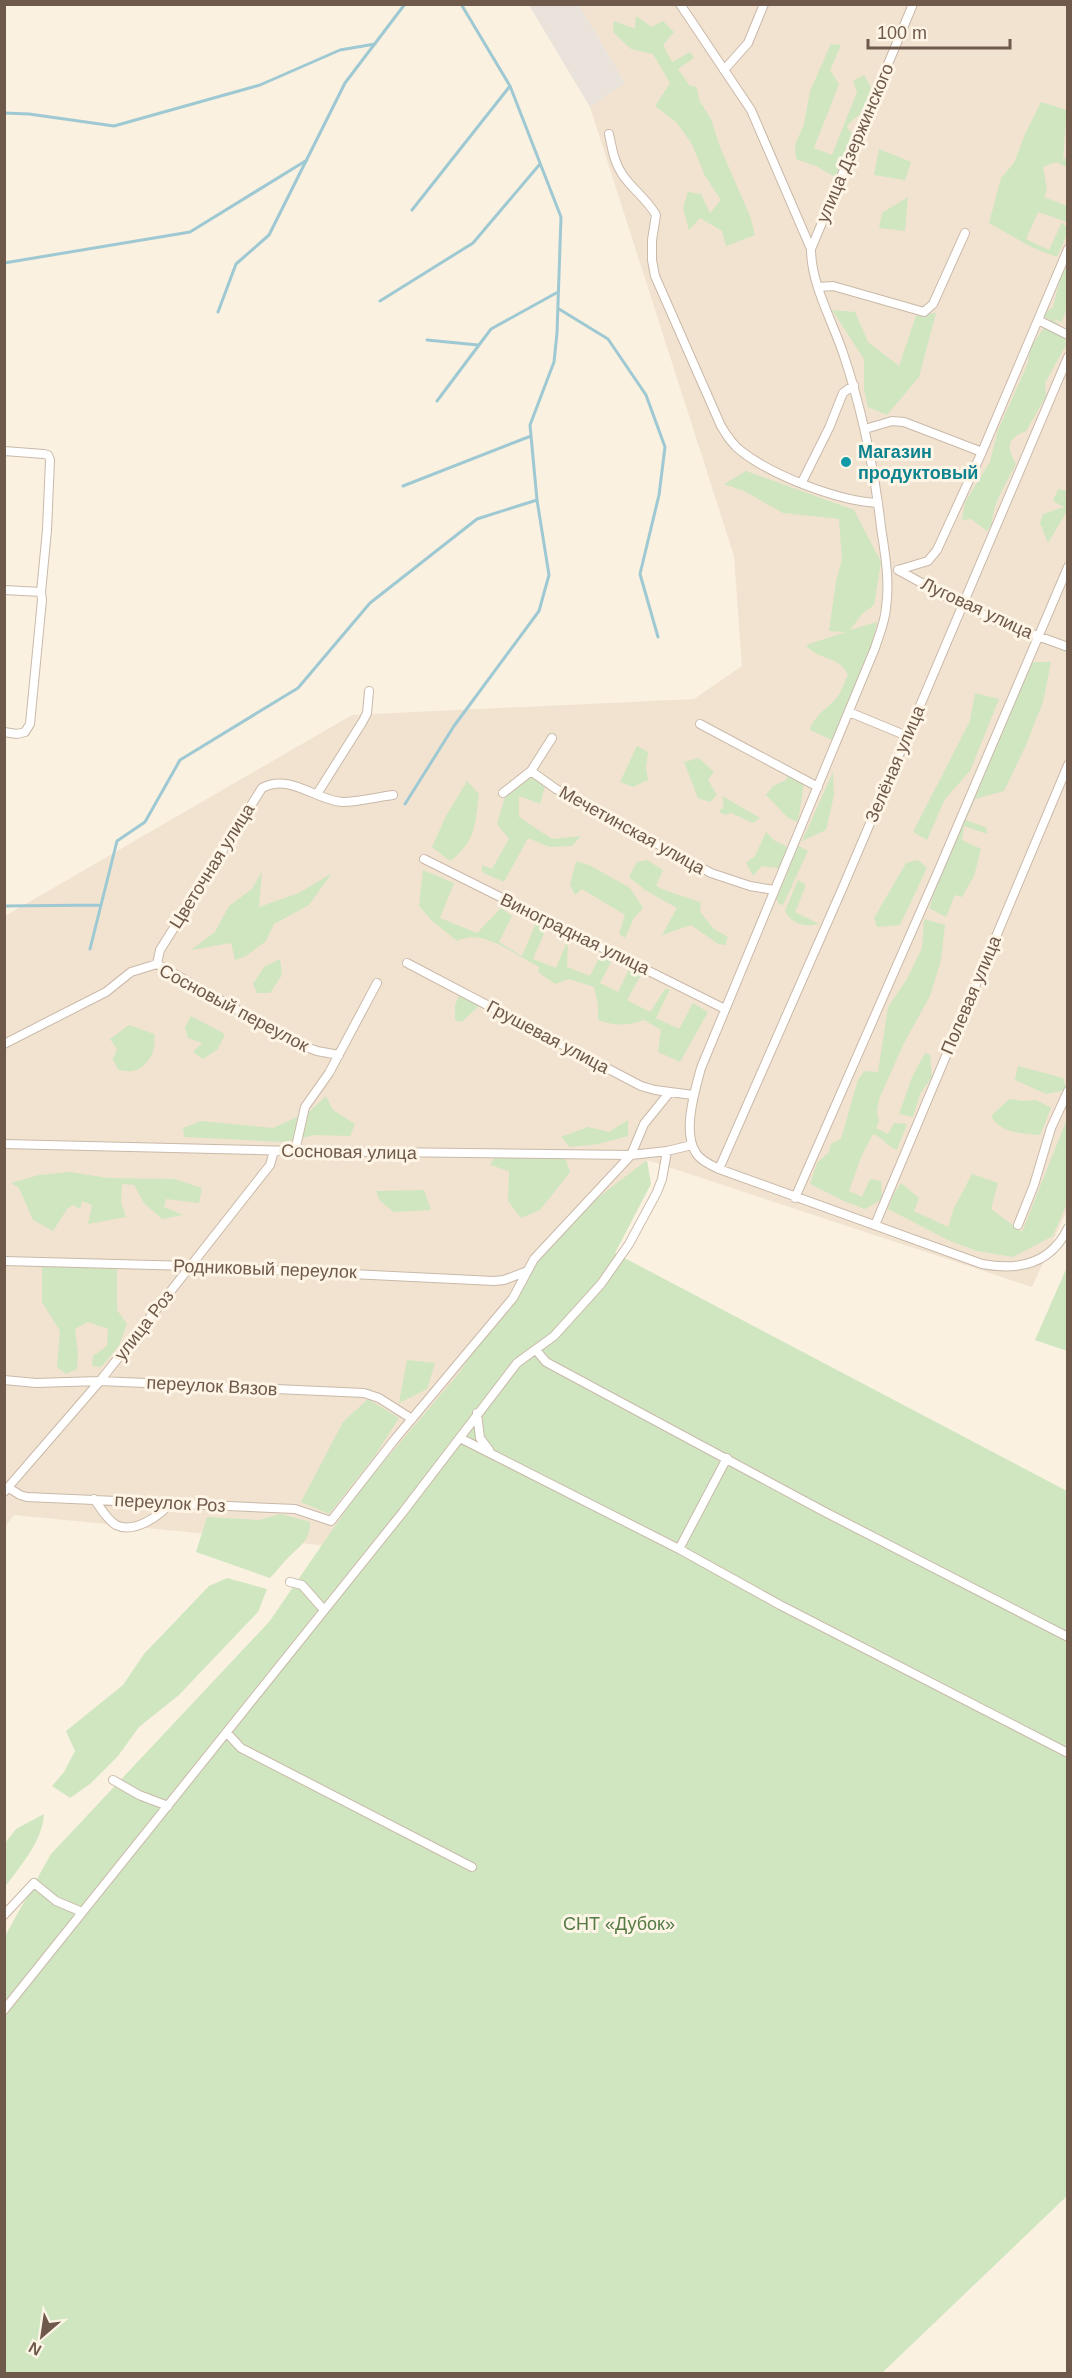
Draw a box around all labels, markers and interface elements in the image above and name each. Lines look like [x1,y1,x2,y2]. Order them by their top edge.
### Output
scale bar [868,12,1010,50]
text: 100 m [877,23,927,43]
street label: улица Дзержинского [812,61,898,225]
place label: Магазин продуктовый [858,442,978,483]
marker: Магазин продуктовый [839,455,853,469]
street label: Луговая улица [918,573,1037,643]
street label: Зелёная улица [861,702,929,825]
street label: Мечетинская улица [556,782,709,879]
street label: Цветочная улица [166,799,259,932]
street label: Виноградная улица [497,889,654,979]
street label: Полевая улица [937,932,1005,1057]
street label: Сосновый переулок [156,960,312,1056]
street label: Грушевая улица [483,996,613,1078]
street label: Сосновая улица [281,1141,418,1163]
street label: Родниковый переулок [173,1256,357,1282]
street label: улица Роз [110,1286,178,1364]
street label: переулок Вязов [146,1373,278,1399]
street label: переулок Роз [114,1490,226,1516]
park label: СНТ «Дубок» [563,1914,675,1934]
north arrow [12,2306,72,2366]
text: N [26,2338,44,2359]

